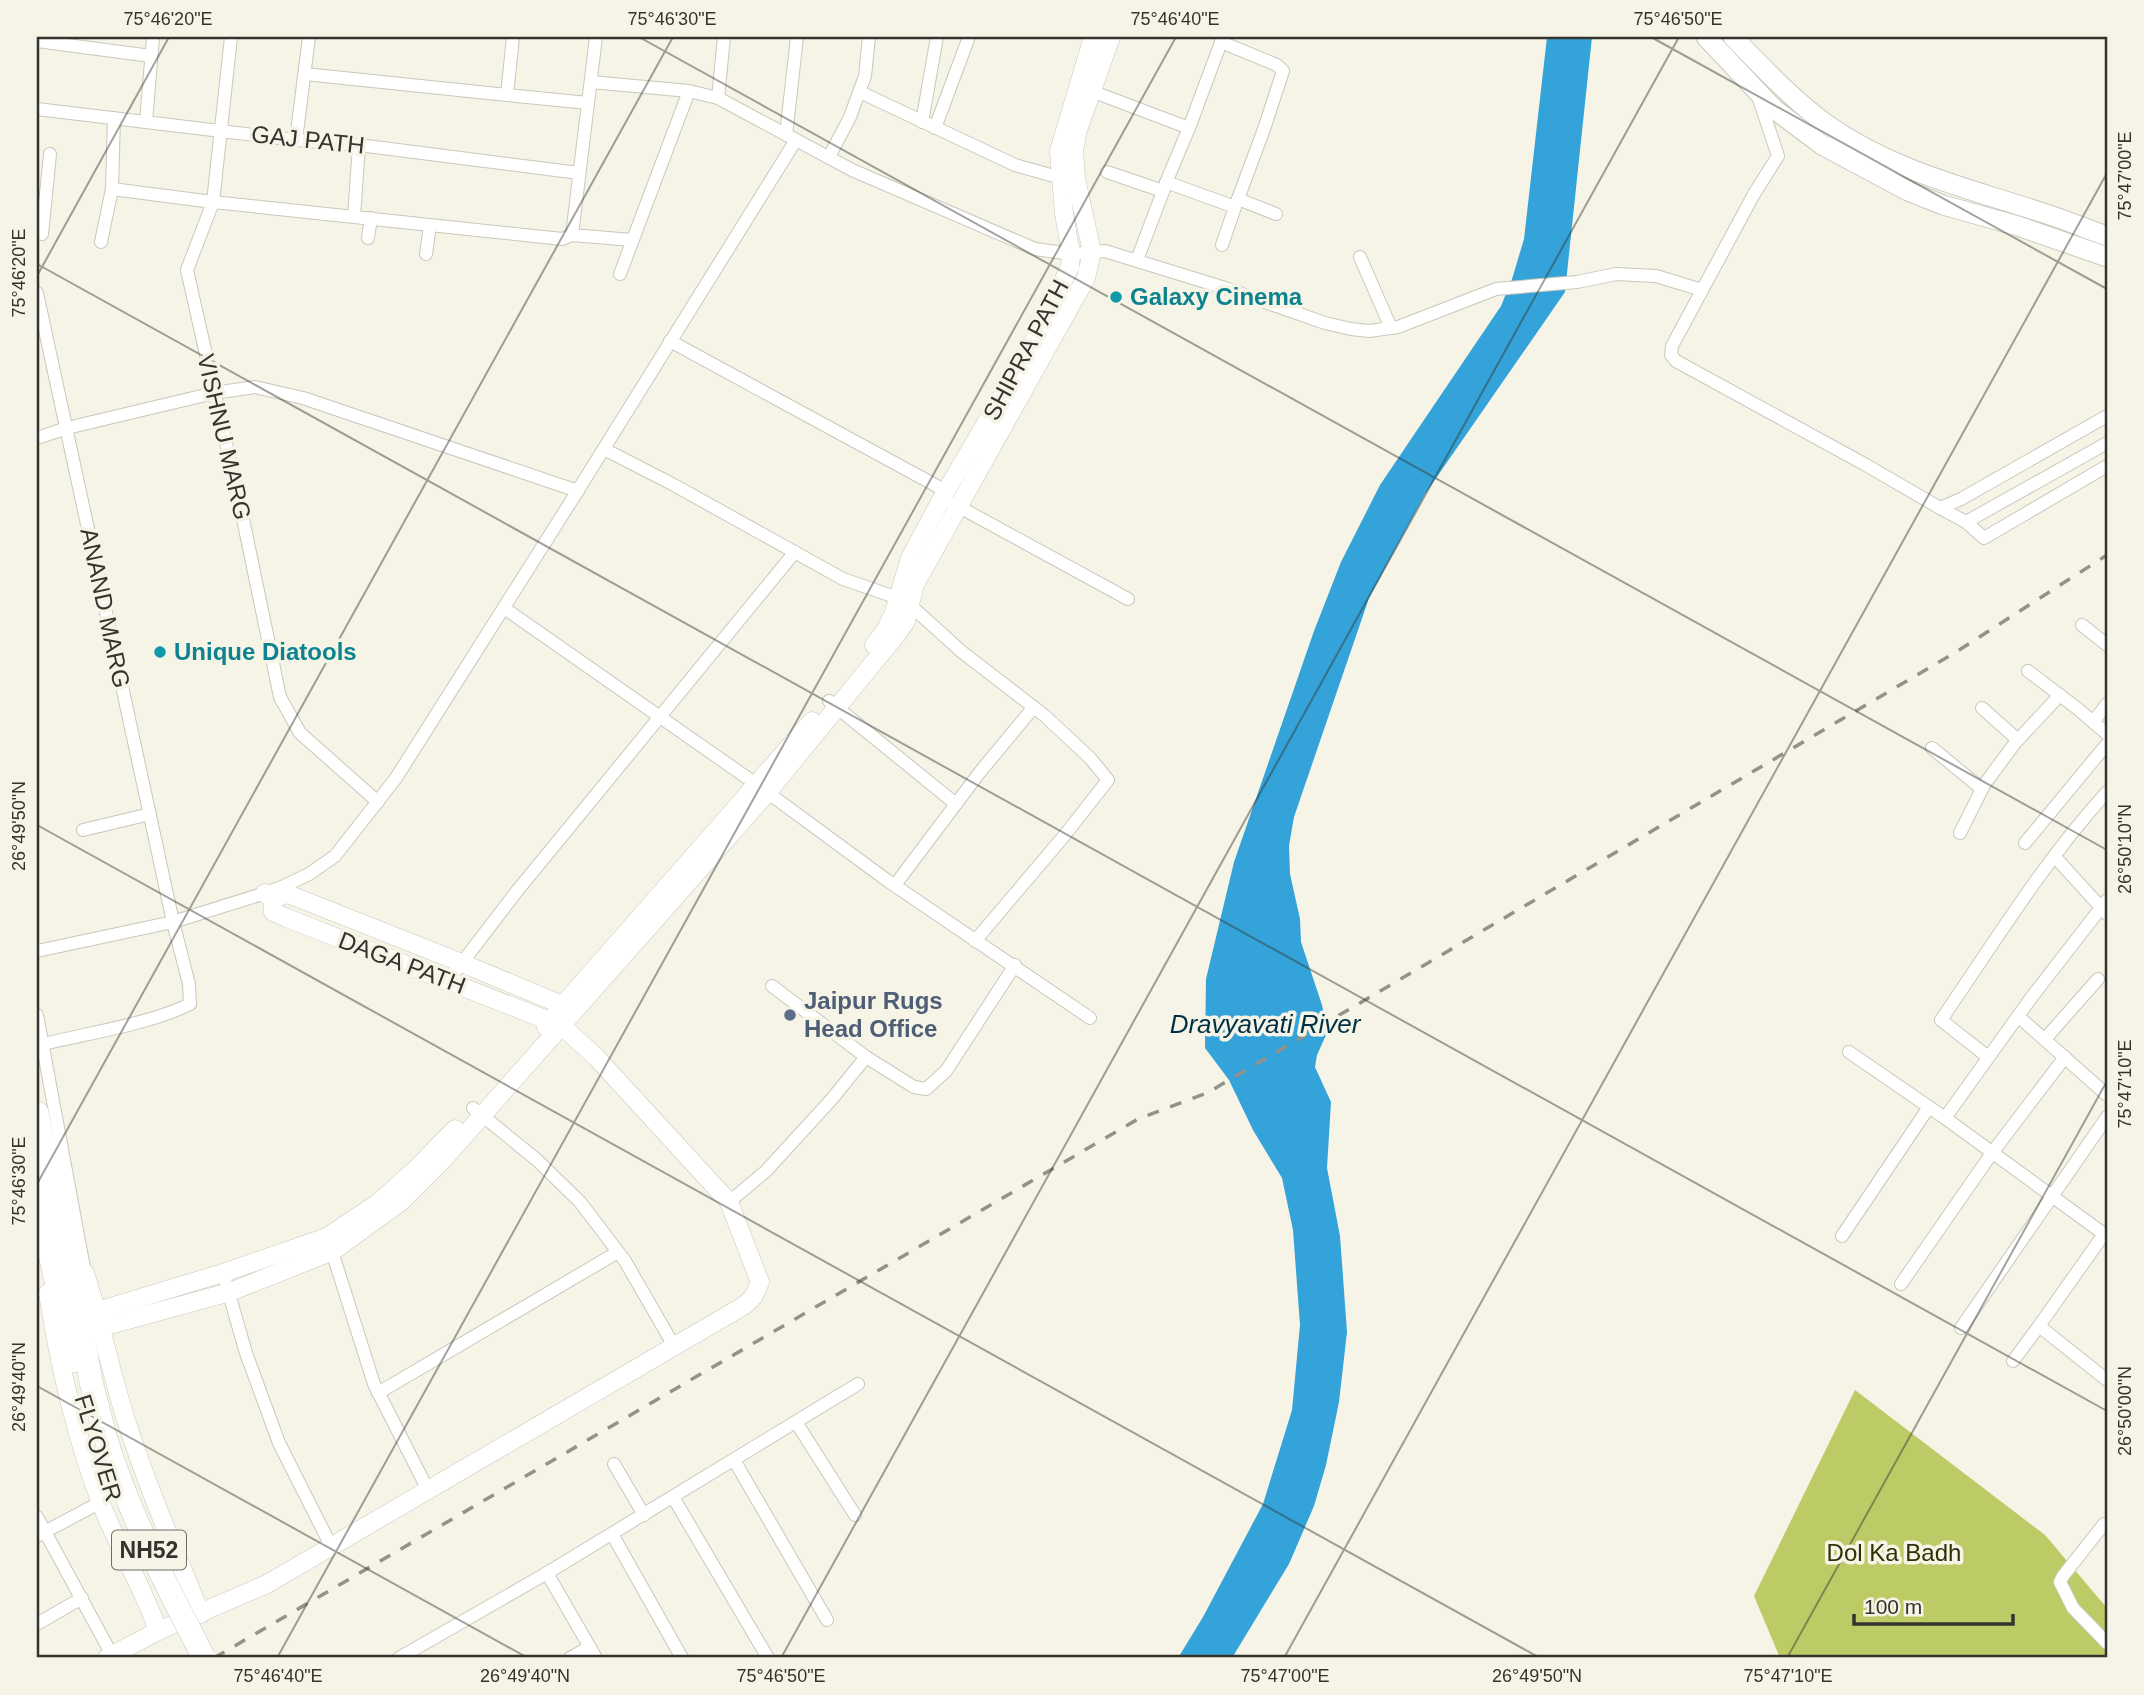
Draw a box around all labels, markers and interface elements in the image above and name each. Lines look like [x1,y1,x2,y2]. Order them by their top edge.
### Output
text: 75°46'20"E [123,9,213,29]
text: 75°46'30"E [627,9,717,29]
text: 75°46'40"E [1130,9,1220,29]
text: 75°46'50"E [1633,9,1723,29]
street label: GAJ PATH [250,120,366,159]
text: 75°47'00"E [2115,131,2135,221]
text: 75°46'20"E [9,228,29,318]
street label: SHIPRA PATH [977,275,1074,425]
place label: Galaxy Cinema [1130,283,1303,310]
marker: Galaxy Cinema [1108,289,1124,305]
street label: VISHNU MARG [192,351,257,522]
street label: ANAND MARG [75,526,136,690]
place label: Unique Diatools [174,638,357,665]
marker: Unique Diatools [152,644,168,660]
text: 26°49'50"N [9,781,29,871]
text: 26°50'10"N [2115,804,2135,894]
street label: DAGA PATH [335,926,469,999]
place label: Jaipur Rugs Head Office [804,987,943,1042]
marker: Jaipur Rugs Head Office [782,1007,798,1023]
water label: Dravyavati River [1170,1009,1362,1039]
text: 75°47'10"E [2115,1039,2135,1129]
text: 75°46'30"E [9,1136,29,1226]
text: 26°49'40"N [9,1342,29,1432]
text: 26°50'00"N [2115,1366,2135,1456]
street label: FLYOVER [69,1391,128,1505]
road number: NH52 [112,1530,186,1569]
park label: Dol Ka Badh [1827,1539,1961,1566]
scale bar [1854,1583,2013,1627]
text: 100 m [1864,1595,1922,1618]
text: 75°46'40"E [233,1666,323,1686]
text: 26°49'40"N [480,1666,570,1686]
text: 75°46'50"E [736,1666,826,1686]
text: 75°47'00"E [1240,1666,1330,1686]
text: 26°49'50"N [1492,1666,1582,1686]
text: 75°47'10"E [1743,1666,1833,1686]

